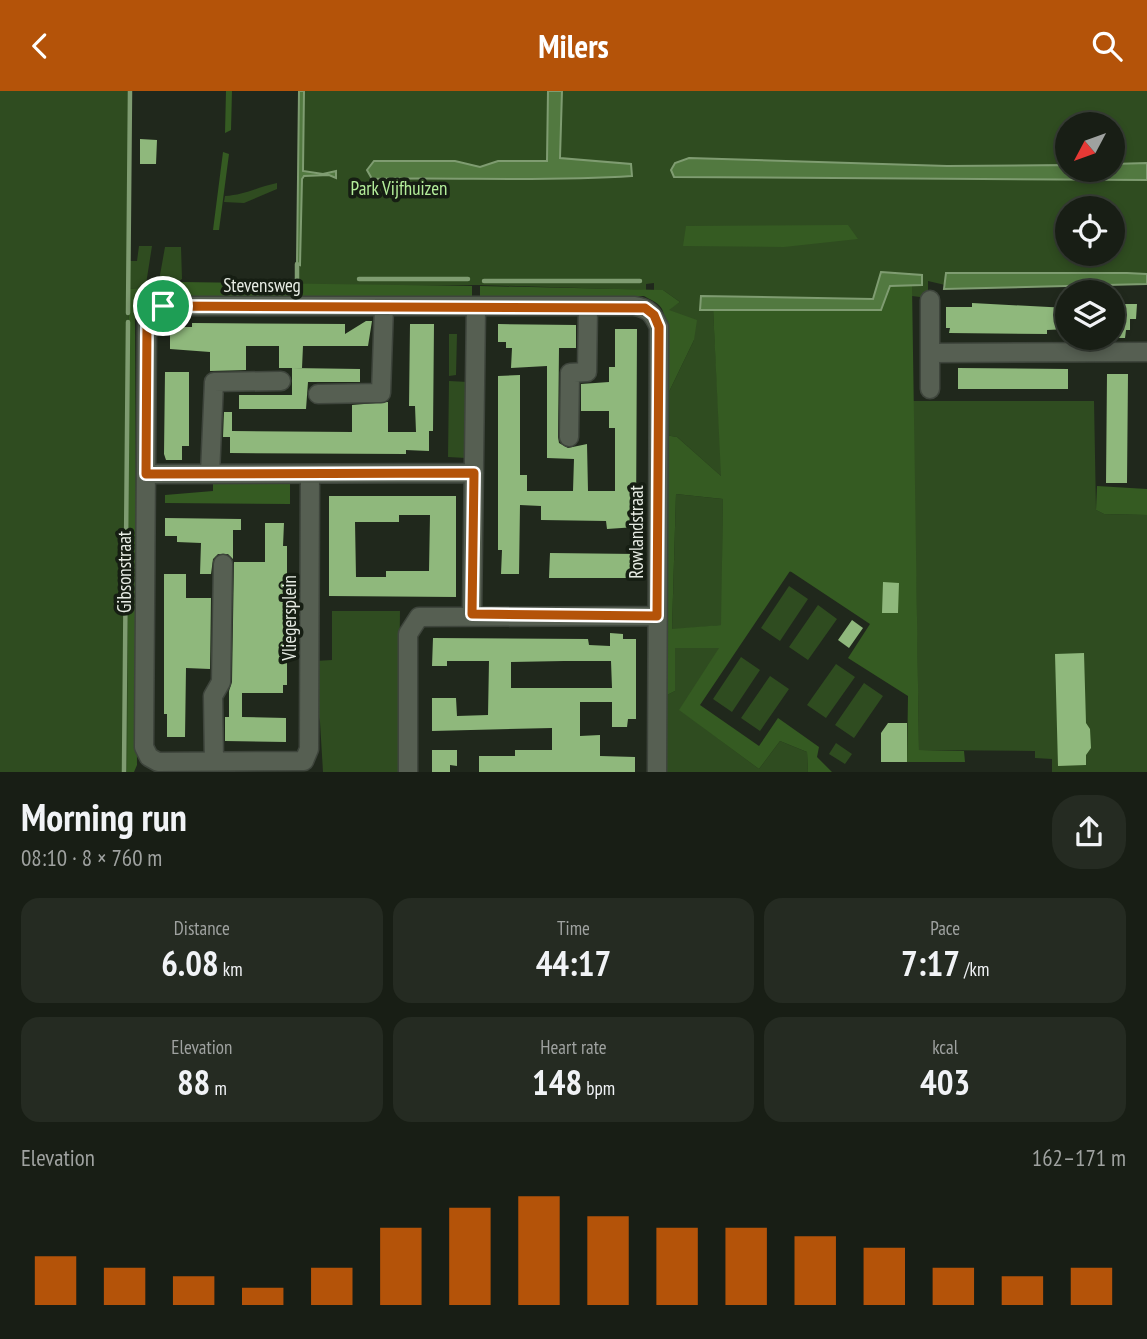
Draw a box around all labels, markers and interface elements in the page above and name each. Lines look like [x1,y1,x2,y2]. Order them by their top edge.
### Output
text: Milers [538,25,609,67]
icon: back [21,27,59,65]
icon: search [1088,27,1126,65]
north arrow [1055,112,1125,182]
map controls [1055,112,1125,350]
park label: Park Vijfhuizen [351,176,447,200]
button: locate [1055,196,1125,266]
street label: Stevensweg [223,273,301,297]
pin [133,276,193,336]
button: layers [1055,280,1125,350]
icon: arrive [144,287,182,325]
street label: Rowlandstraat [624,484,648,579]
street label: Gibsonstraat [112,530,136,613]
street label: Vliegersplein [277,575,301,662]
text: Morning run [21,792,187,841]
button: share [1052,795,1126,869]
text: 08:10 · 8 × 760 m [21,843,162,872]
text: Distance [174,916,230,940]
text: Time [557,916,590,940]
text: Pace [930,916,960,940]
text: 6.08 [161,940,219,986]
text: 44:17 [536,940,611,986]
text: 7:17 [901,940,960,986]
text: km [219,957,243,981]
text: /km [960,957,989,981]
text: Elevation [171,1035,232,1059]
text: Heart rate [540,1035,607,1059]
text: kcal [932,1035,958,1059]
text: 88 [177,1059,210,1105]
text: 148 [532,1059,582,1105]
text: 403 [920,1059,970,1105]
text: m [210,1076,227,1100]
text: bpm [582,1076,615,1100]
text: Elevation [21,1143,95,1172]
text: 162–171 m [1032,1143,1126,1172]

